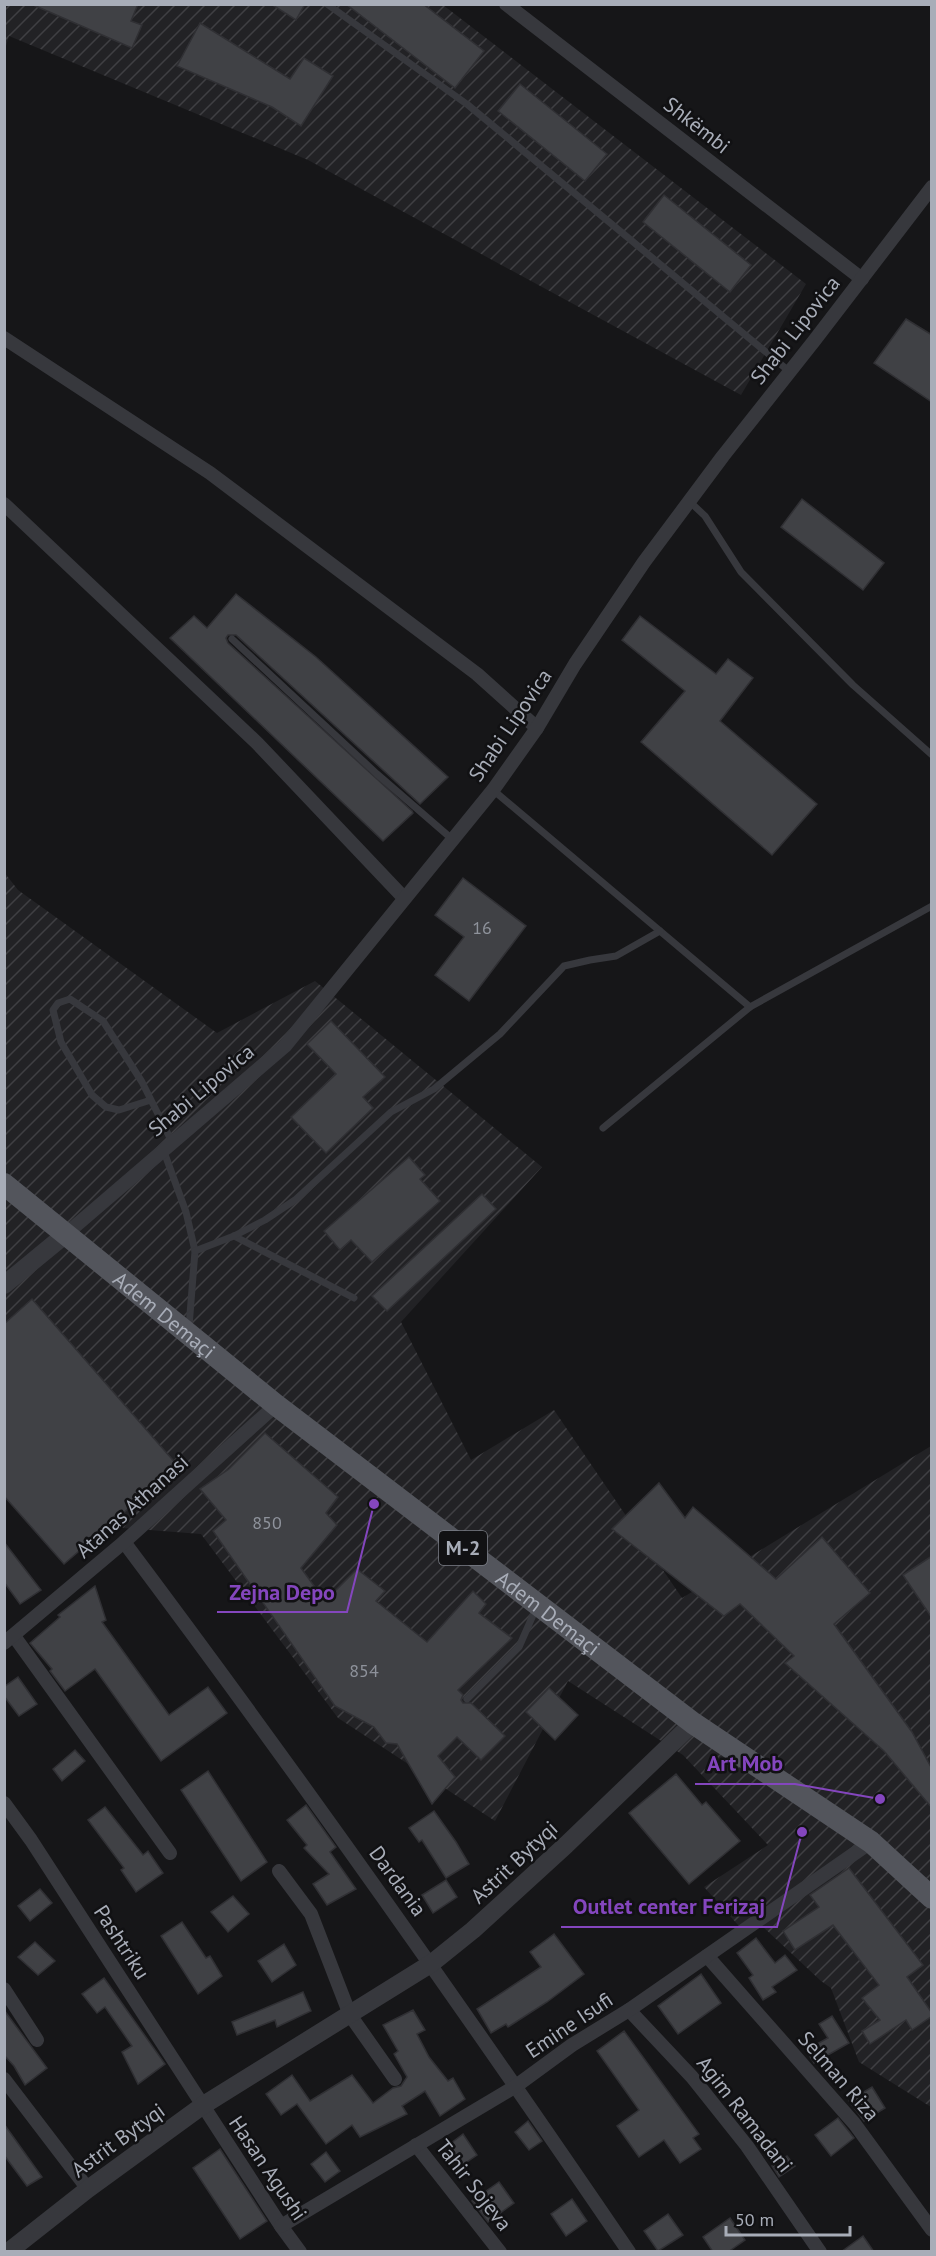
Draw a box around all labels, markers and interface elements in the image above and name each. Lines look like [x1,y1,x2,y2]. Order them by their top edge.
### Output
street label: Shkëmbi [658,91,736,159]
street label: Shabi Lipovica [744,270,846,390]
street label: Shabi Lipovica [462,664,558,786]
house number: 16 [472,916,492,939]
street label: Shabi Lipovica [142,1038,260,1142]
street label: Adem Demaçi [108,1265,221,1364]
street label: Atanas Athanasi [70,1448,194,1564]
house number: 850 [252,1511,282,1534]
road number: M-2 [439,1531,487,1565]
street label: Adem Demaçi [491,1564,606,1661]
callout: Zejna Depo [217,1572,347,1612]
text: Zejna Depo [229,1578,335,1606]
house number: 854 [349,1659,379,1682]
callout: Art Mob [695,1744,795,1784]
text: Art Mob [707,1749,783,1777]
street label: Astrit Bytyqi [465,1815,563,1909]
street label: Dardania [363,1840,433,1922]
callout: Outlet center Ferizaj [561,1887,777,1927]
text: Outlet center Ferizaj [573,1892,765,1920]
street label: Pashtriku [88,1900,156,1984]
street label: Emine Isufi [520,1986,618,2064]
street label: Selman Riza [793,2025,885,2127]
street label: Agim Ramadani [691,2050,799,2178]
street label: Astrit Bytyqi [66,2097,170,2183]
street label: Hasan Agushi [223,2110,313,2226]
street label: Tahir Sojeva [430,2134,518,2236]
scale bar [726,2199,850,2237]
text: 50 m [735,2208,774,2231]

